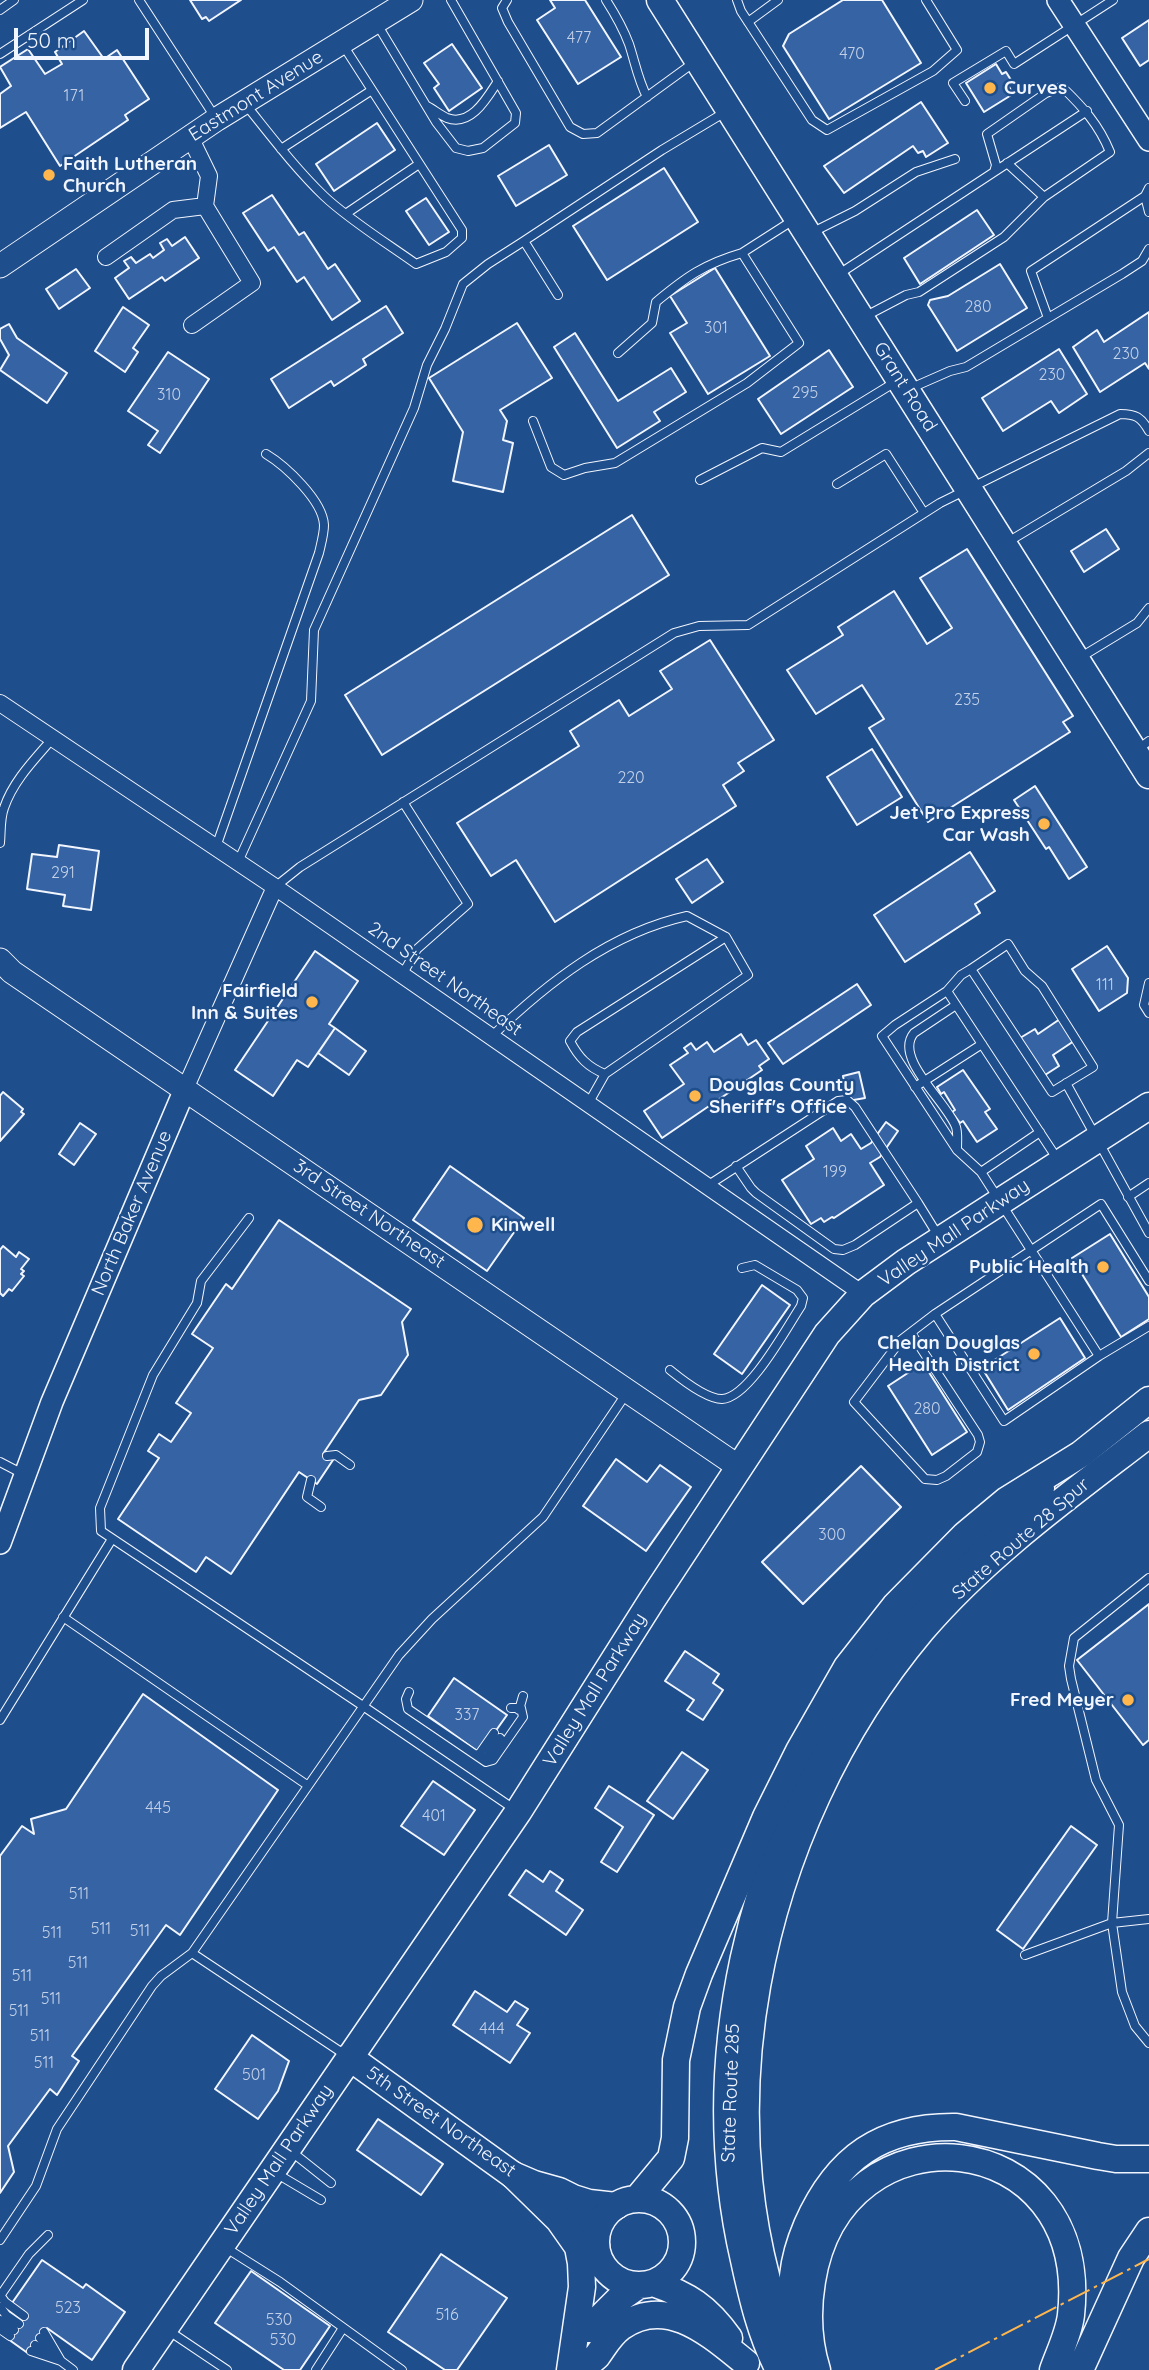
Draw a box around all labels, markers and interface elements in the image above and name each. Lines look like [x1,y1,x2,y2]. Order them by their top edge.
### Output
scale bar [18,14,152,58]
text: 50 m [27,27,76,53]
house number: 477 [567,28,591,48]
house number: 470 [839,44,865,64]
street label: Eastmont Avenue [185,46,327,146]
place label: Curves [1004,77,1067,99]
marker: Curves [982,80,998,96]
house number: 171 [64,86,84,106]
place label: Faith Lutheran Church [63,153,197,197]
marker: Faith Lutheran Church [41,167,57,183]
house number: 280 [964,297,992,317]
house number: 301 [704,318,728,338]
street label: Grant Road [868,338,942,436]
house number: 230 [1113,344,1139,364]
house number: 230 [1039,365,1065,385]
house number: 295 [792,383,818,403]
house number: 310 [157,385,181,405]
house number: 235 [954,690,980,710]
house number: 220 [617,768,645,788]
place label: Jet Pro Express Car Wash [889,802,1030,846]
marker: Jet Pro Express Car Wash [1036,816,1052,832]
house number: 291 [51,863,75,883]
street label: 2nd Street Northeast [364,917,526,1041]
house number: 111 [1096,975,1114,995]
place label: Fairfield Inn & Suites [191,980,298,1024]
marker: Fairfield Inn & Suites [304,994,320,1010]
place label: Douglas County Sheriff's Office [709,1074,854,1118]
marker: Douglas County Sheriff's Office [687,1088,703,1104]
street label: North Baker Avenue [87,1127,177,1299]
street label: 3rd Street Northeast [289,1155,449,1273]
house number: 199 [823,1162,847,1182]
street label: Valley Mall Parkway [874,1174,1034,1292]
place label: Kinwell [491,1214,555,1236]
marker: Kinwell [465,1215,485,1235]
place label: Public Health [969,1256,1089,1278]
marker: Public Health [1095,1259,1111,1275]
place label: Chelan Douglas Health District [877,1332,1020,1376]
marker: Chelan Douglas Health District [1026,1346,1042,1362]
house number: 280 [913,1399,941,1419]
street label: State Route 28 Spur [948,1473,1094,1605]
house number: 300 [818,1525,846,1545]
street label: Valley Mall Parkway [538,1609,652,1771]
place label: Fred Meyer [1010,1689,1114,1711]
marker: Fred Meyer [1120,1692,1136,1708]
house number: 337 [455,1705,479,1725]
house number: 445 [145,1798,171,1818]
house number: 401 [422,1806,446,1826]
house number: 511 [69,1884,89,1904]
house number: 511 [91,1919,111,1939]
house number: 511 [130,1921,150,1941]
house number: 511 [42,1923,62,1943]
house number: 511 [68,1953,88,1973]
house number: 511 [12,1966,32,1986]
house number: 511 [41,1989,61,2009]
house number: 511 [9,2001,29,2021]
house number: 444 [479,2019,505,2039]
street label: State Route 285 [717,2023,745,2163]
house number: 511 [30,2026,50,2046]
house number: 511 [34,2053,54,2073]
street label: 5th Street Northeast [362,2062,520,2182]
house number: 501 [242,2065,266,2085]
street label: Valley Mall Parkway [220,2080,338,2240]
house number: 523 [55,2298,81,2318]
house number: 516 [435,2305,459,2325]
house number: 530 [266,2310,292,2330]
house number: 530 [270,2330,296,2350]

